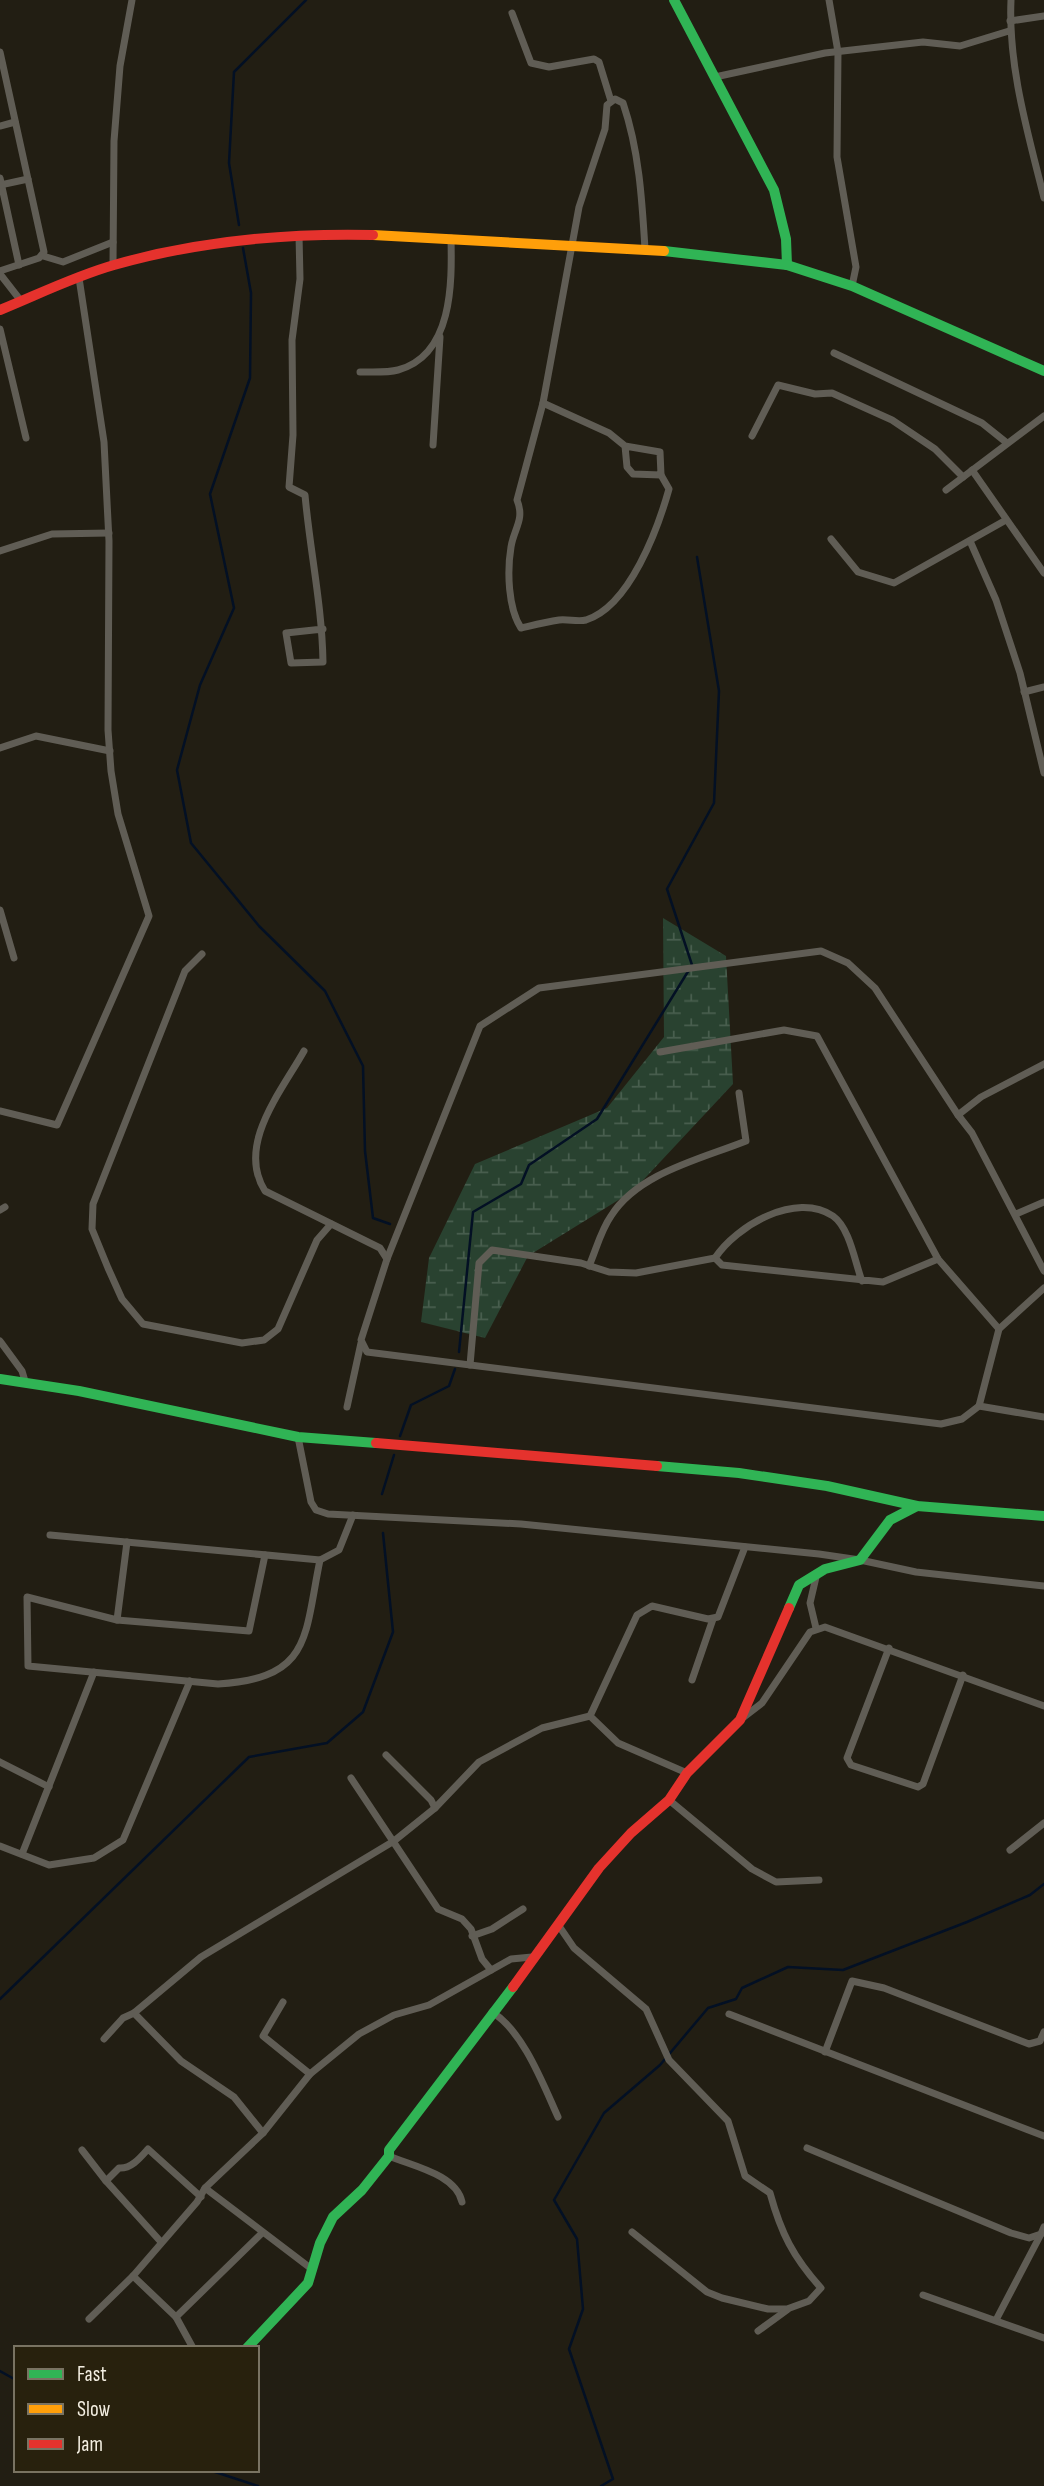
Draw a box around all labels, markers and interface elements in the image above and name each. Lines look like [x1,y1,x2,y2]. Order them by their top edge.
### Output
legend [14,2346,259,2472]
text: Fast [77,2362,107,2387]
text: Slow [77,2397,111,2422]
text: Jam [76,2432,103,2457]

